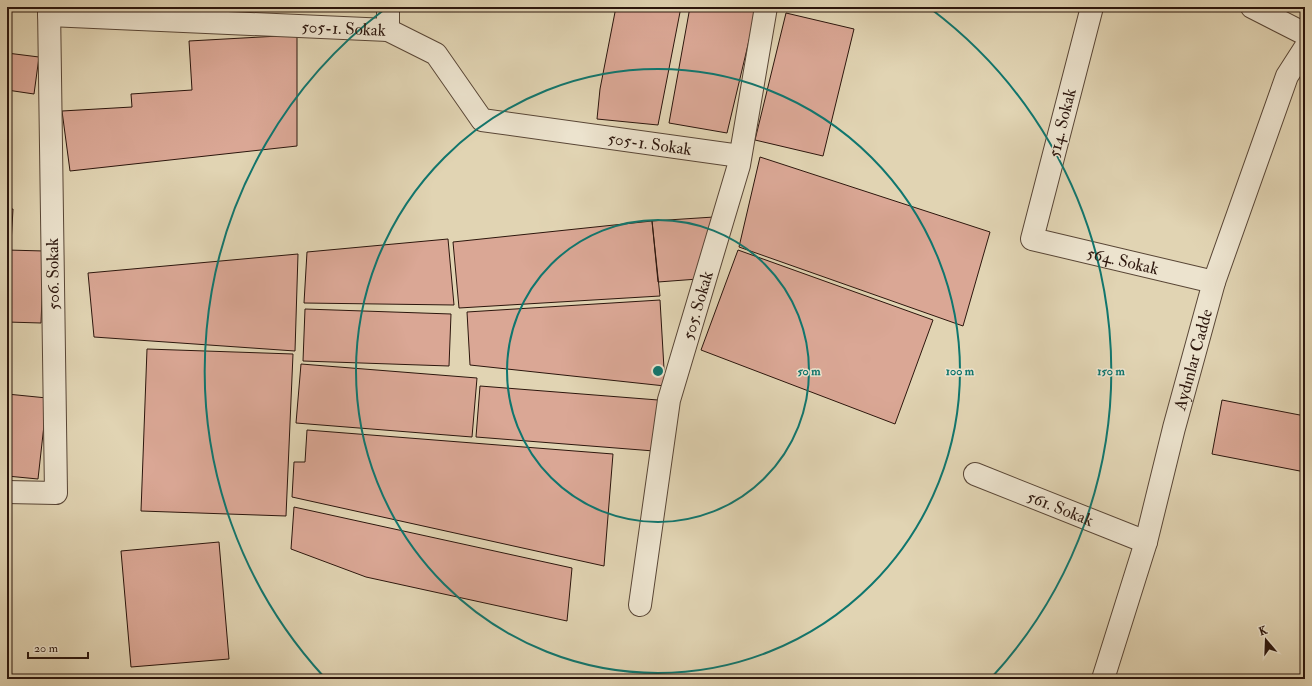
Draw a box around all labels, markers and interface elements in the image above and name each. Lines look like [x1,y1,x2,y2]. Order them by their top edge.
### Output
street label: 505-1. Sokak [301,16,386,40]
street label: 514. Sokak [1043,86,1081,160]
street label: 505-1. Sokak [607,127,693,160]
street label: 506. Sokak [42,238,64,310]
street label: 564. Sokak [1085,242,1161,279]
street label: 505. Sokak [677,268,717,342]
street label: Aydınlar Cadde [1169,307,1217,413]
centre of rings [651,364,665,378]
text: 50 m [797,364,821,379]
text: 100 m [946,364,975,379]
text: 150 m [1097,364,1125,379]
street label: 561. Sokak [1024,485,1097,531]
north arrow [1246,620,1286,660]
text: K [1257,623,1270,638]
scale bar [28,634,88,660]
text: 20 m [34,641,59,656]

